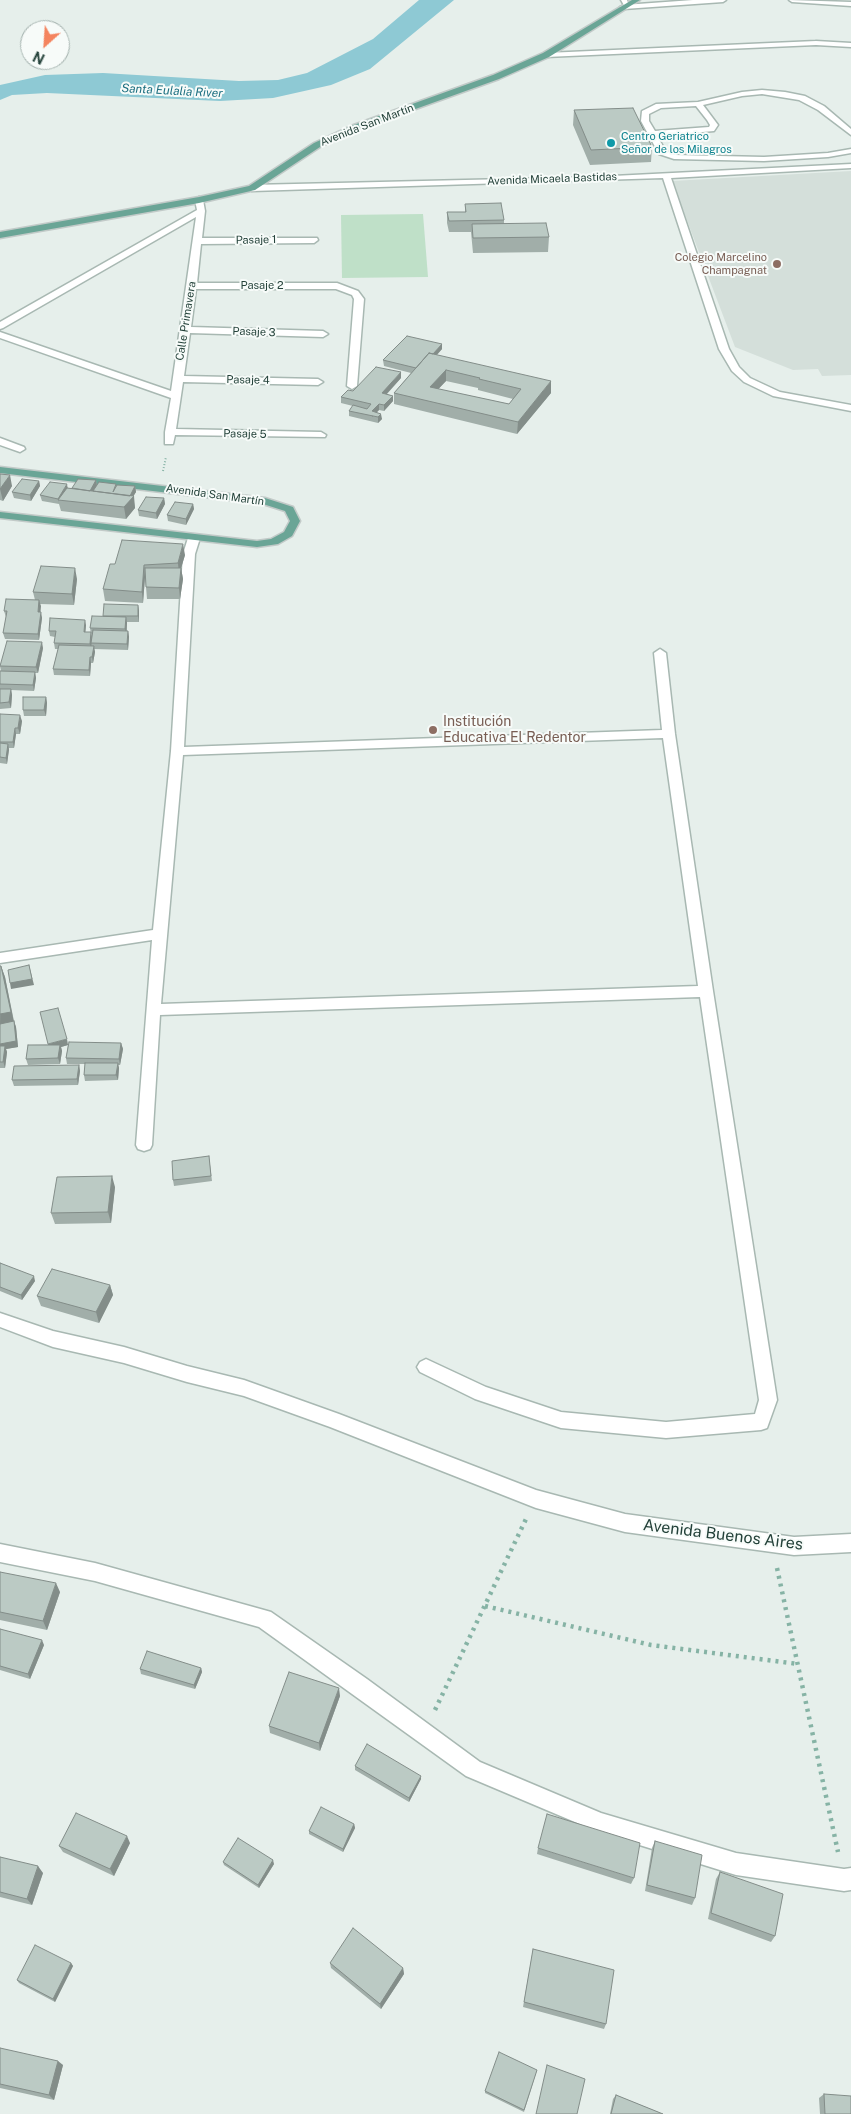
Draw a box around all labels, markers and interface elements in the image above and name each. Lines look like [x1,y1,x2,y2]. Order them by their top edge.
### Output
north arrow [20,20,70,70]
text: N [30,48,47,67]
water label: Santa Eulalia River [121,81,223,101]
street label: Avenida San Martín [318,101,416,149]
place label: Centro Geriatrico Señor de los Milagros [621,130,732,156]
marker: Centro Geriatrico Señor de los Milagros [605,137,617,149]
street label: Avenida Micaela Bastidas [487,170,617,188]
street label: Pasaje 1 [235,233,277,247]
place label: Colegio Marcelino Champagnat [675,251,767,277]
marker: Colegio Marcelino Champagnat [771,258,783,270]
street label: Pasaje 2 [241,279,283,293]
street label: Calle Primavera [173,280,199,362]
street label: Pasaje 3 [232,325,276,339]
street label: Pasaje 4 [226,373,270,387]
street label: Pasaje 5 [223,427,267,441]
street label: Avenida San Martín [165,482,265,508]
place label: Institución Educativa El Redentor [443,714,586,746]
marker: Institución Educativa El Redentor [427,724,439,736]
street label: Avenida Buenos Aires [642,1516,804,1554]

